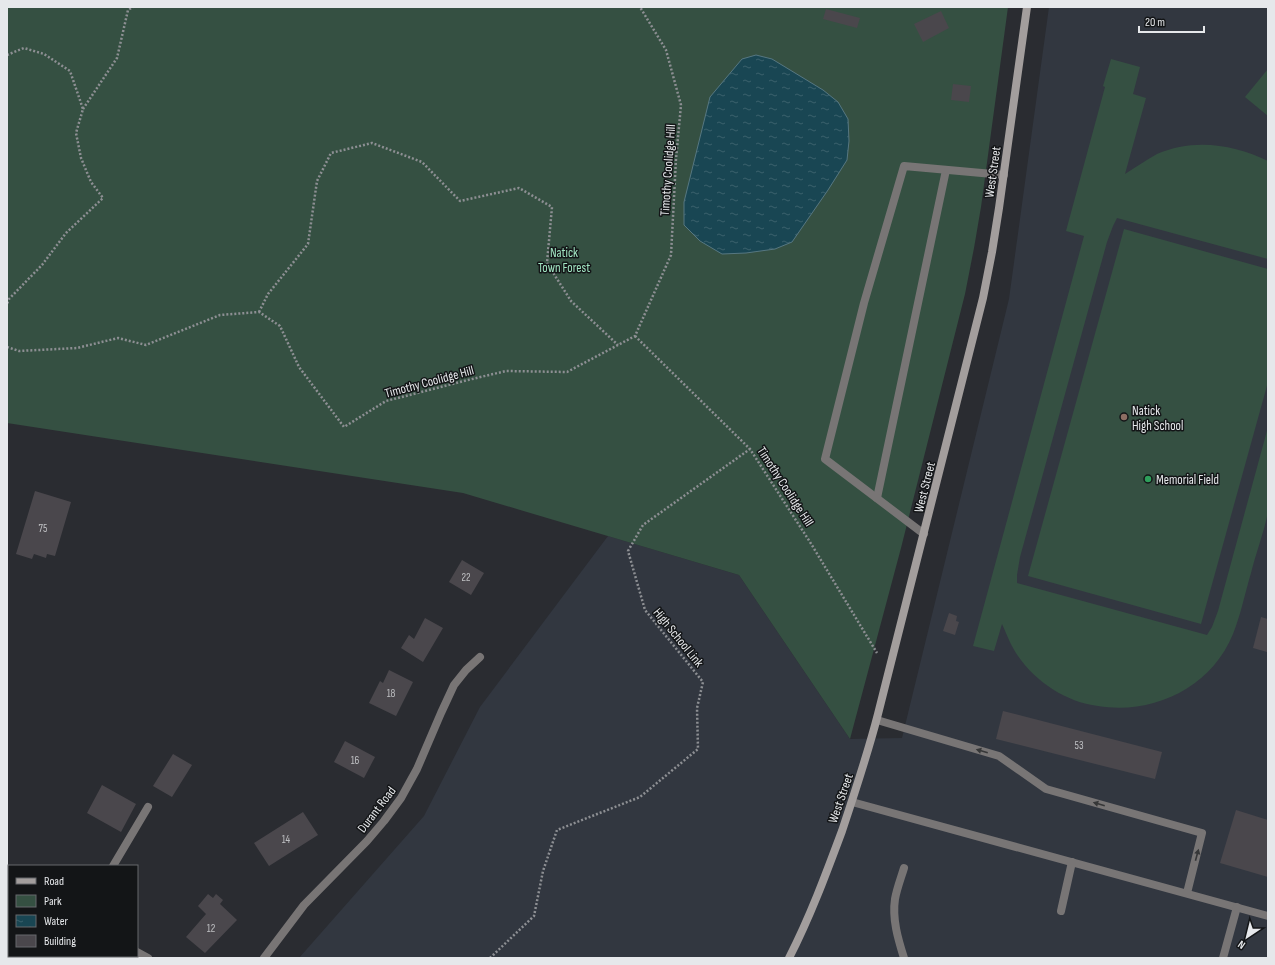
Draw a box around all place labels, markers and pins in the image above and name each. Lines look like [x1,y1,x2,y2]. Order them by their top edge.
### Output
place label: Natick High School [1132,403,1183,434]
marker: Natick High School [1119,412,1129,422]
place label: Memorial Field [1156,472,1219,488]
marker: Memorial Field [1143,474,1153,484]

